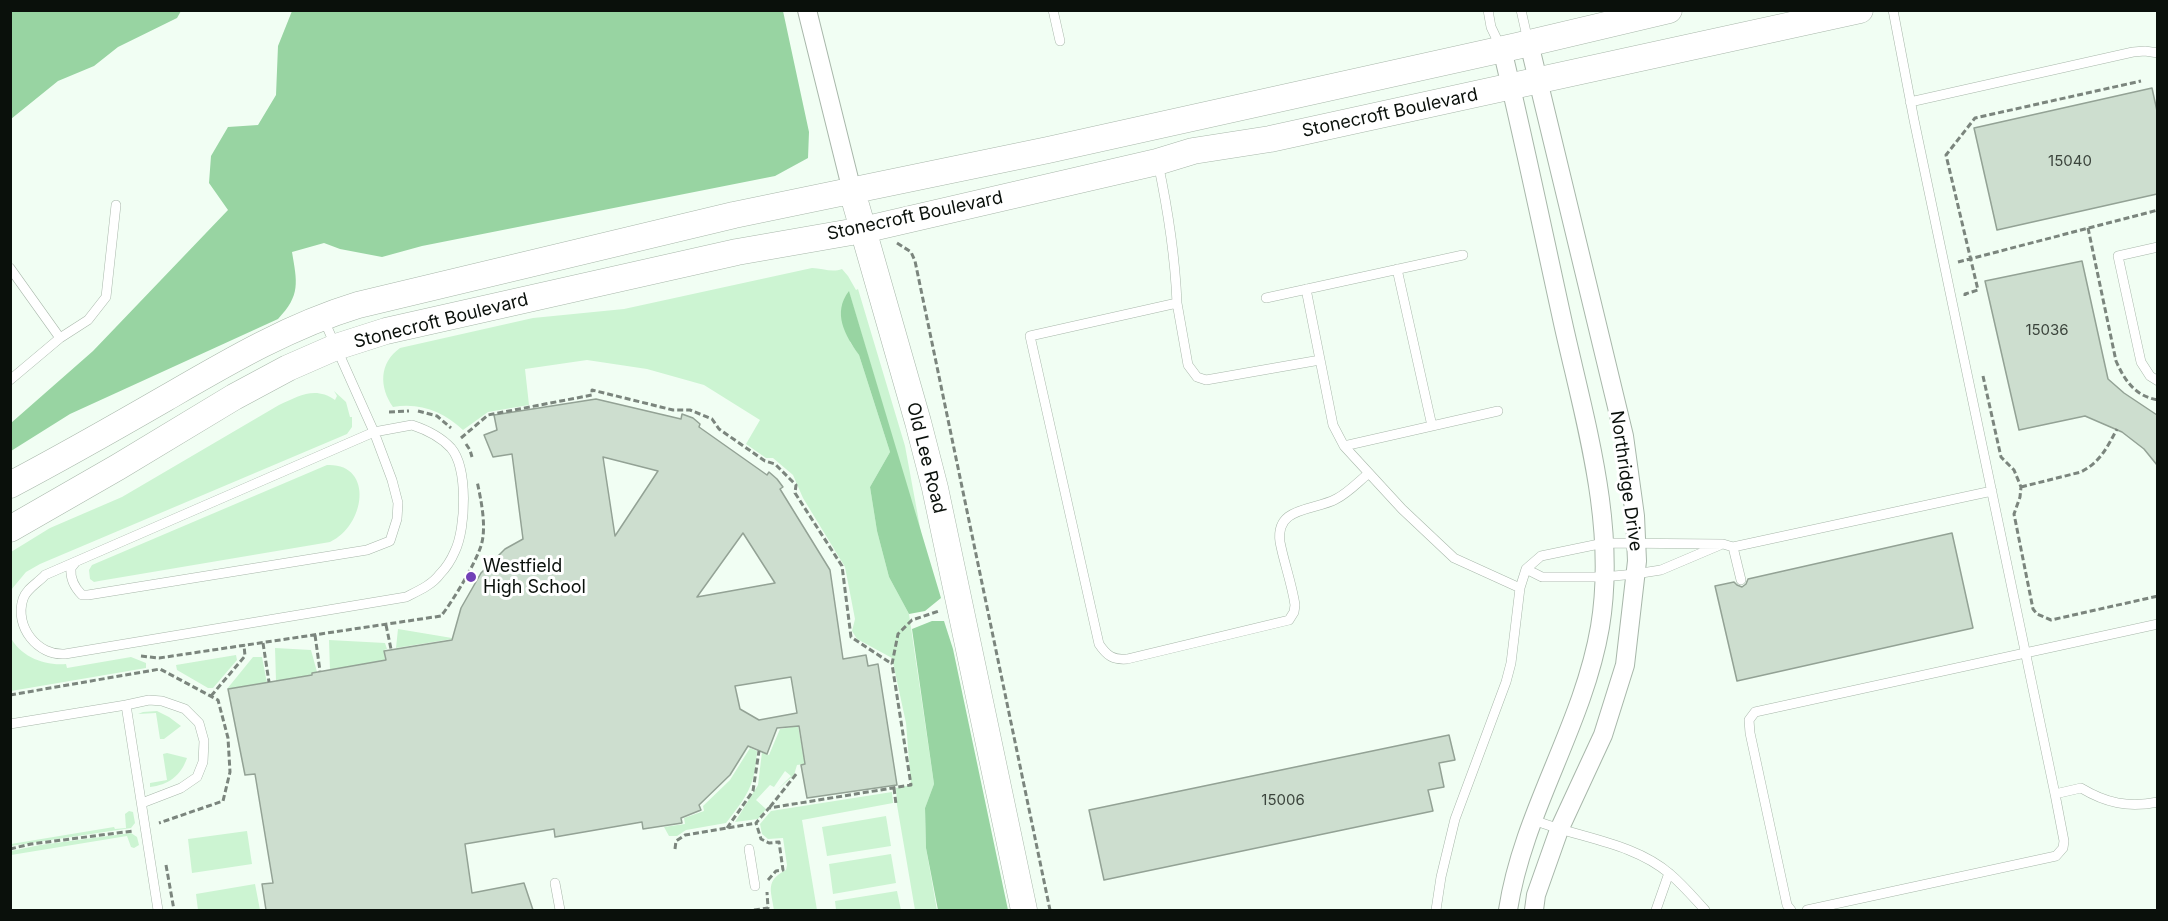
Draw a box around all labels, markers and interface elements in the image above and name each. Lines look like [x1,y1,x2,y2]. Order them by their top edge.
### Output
street label: Stonecroft Boulevard [1300,84,1480,142]
house number: 15040 [2048,152,2092,170]
street label: Stonecroft Boulevard [825,187,1005,245]
street label: Stonecroft Boulevard [352,289,530,353]
house number: 15036 [2025,321,2069,339]
street label: Old Lee Road [902,400,950,516]
street label: Northridge Drive [1605,409,1647,553]
place label: Westfield High School [483,556,586,598]
marker: Westfield High School [464,570,478,584]
house number: 15006 [1261,791,1305,809]

